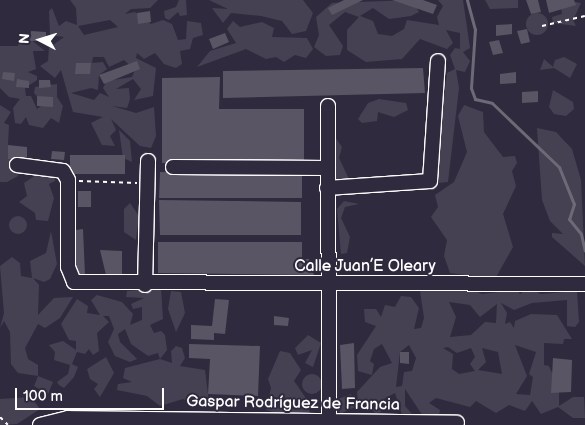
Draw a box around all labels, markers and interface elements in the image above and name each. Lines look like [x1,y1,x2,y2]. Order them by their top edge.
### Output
north arrow [15,15,65,65]
text: N [16,33,33,45]
street label: Calle Juan’E Oleary [294,257,436,277]
scale bar [18,378,166,410]
text: 100 m [23,387,63,406]
street label: Gaspar Rodríguez de Francia [186,393,400,415]

